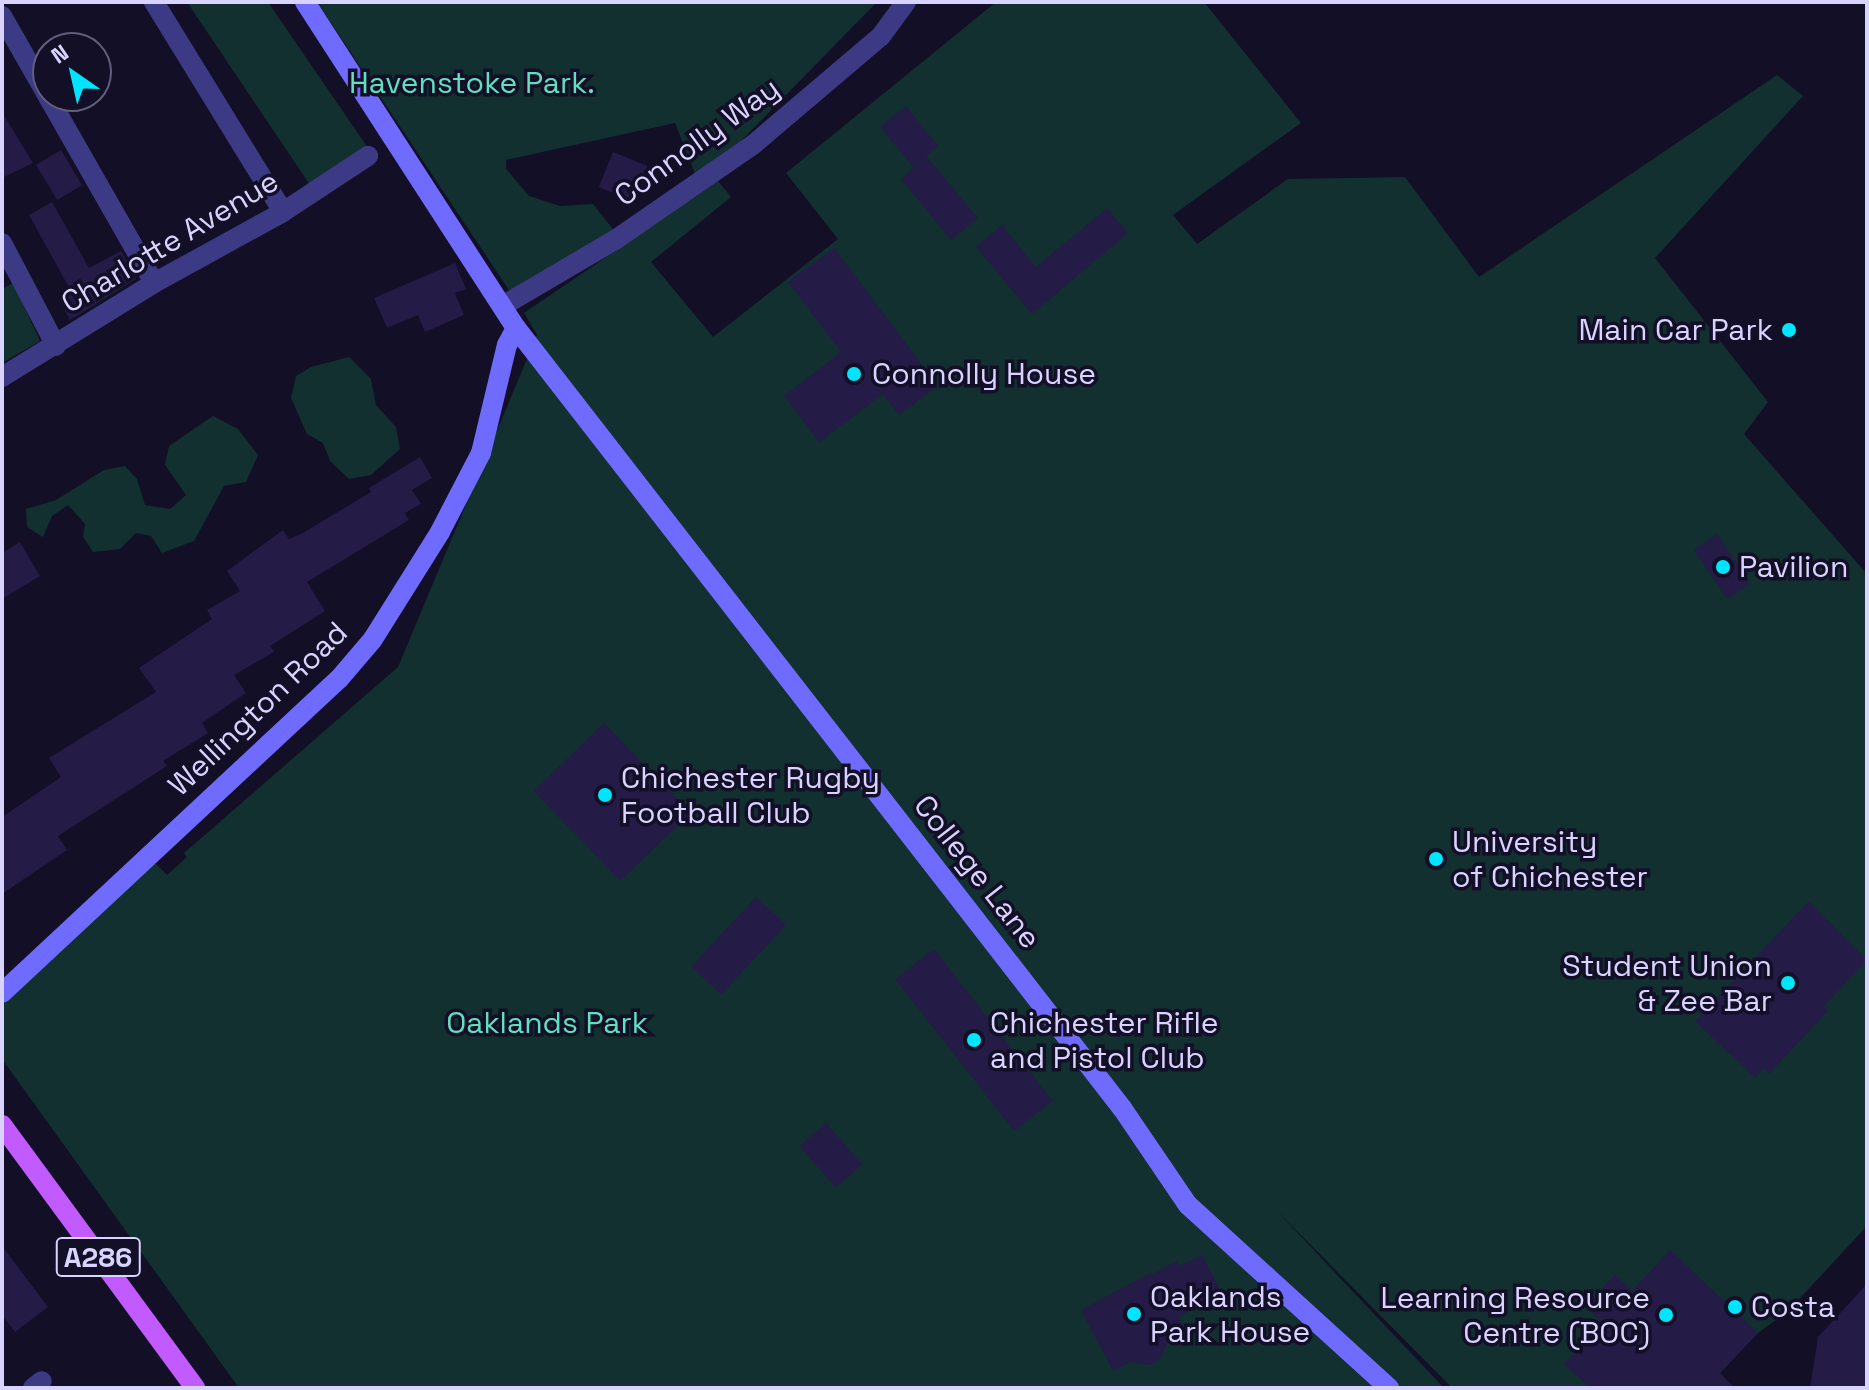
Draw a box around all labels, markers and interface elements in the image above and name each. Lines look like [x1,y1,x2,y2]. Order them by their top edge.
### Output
north arrow [32,32,112,112]
text: N [46,38,74,69]
park label: Havenstoke Park. [349,65,595,101]
street label: Connolly Way [608,70,786,214]
street label: Charlotte Avenue [55,163,285,321]
place label: Main Car Park [1578,312,1773,348]
marker: Main Car Park [1780,321,1798,339]
place label: Connolly House [872,356,1096,392]
marker: Connolly House [843,363,865,385]
place label: Pavilion [1739,549,1848,585]
marker: Pavilion [1714,558,1732,576]
street label: Wellington Road [161,614,355,804]
place label: Chichester Rugby Football Club [621,760,880,830]
marker: Chichester Rugby Football Club [596,786,614,804]
street label: College Lane [906,788,1048,956]
place label: University of Chichester [1452,824,1648,894]
marker: University of Chichester [1427,850,1445,868]
place label: Student Union & Zee Bar [1562,948,1772,1018]
marker: Student Union & Zee Bar [1779,974,1797,992]
park label: Oaklands Park [446,1005,648,1041]
place label: Chichester Rifle and Pistol Club [990,1005,1219,1076]
marker: Chichester Rifle and Pistol Club [965,1031,983,1049]
road number: A286 [54,1233,142,1281]
place label: Oaklands Park House [1150,1279,1310,1350]
place label: Learning Resource Centre (BOC) [1380,1280,1650,1350]
place label: Costa [1751,1289,1835,1325]
marker: Costa [1726,1298,1744,1316]
marker: Oaklands Park House [1125,1305,1143,1323]
marker: Learning Resource Centre (BOC) [1657,1306,1675,1324]

